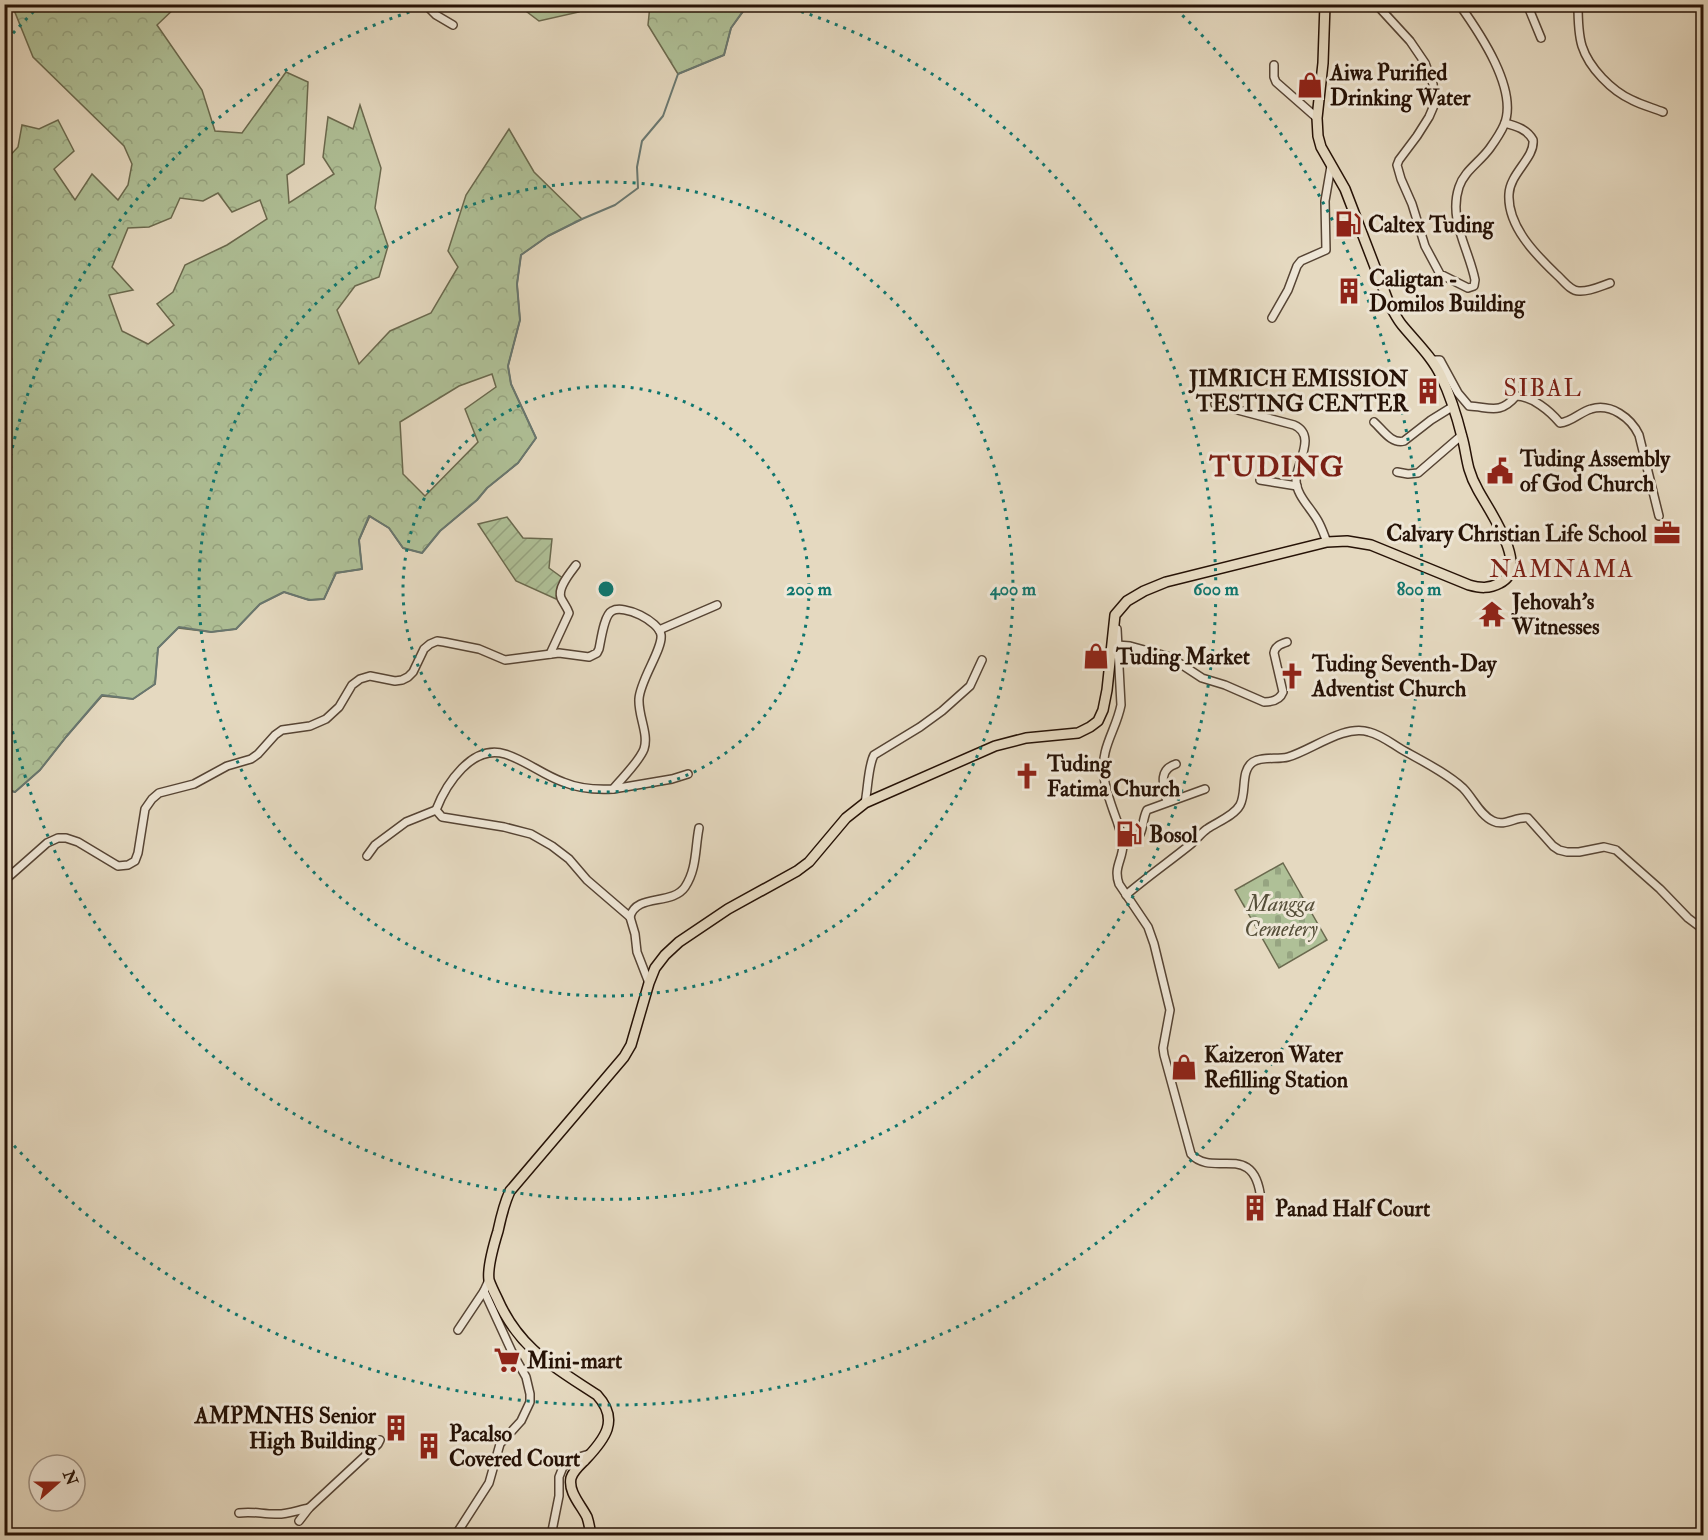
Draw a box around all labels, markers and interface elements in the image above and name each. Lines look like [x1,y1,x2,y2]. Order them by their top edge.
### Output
place label: Aiwa Purified Drinking Water [1329,59,1471,113]
shop icon: Aiwa Purified Drinking Water [1295,70,1325,100]
fuel station icon: Caltex Tuding [1333,209,1363,239]
place label: Caltex Tuding [1368,211,1495,240]
place label: Caligtan - Domilos Building [1369,265,1526,319]
building icon: Caligtan - Domilos Building [1334,276,1364,306]
place label: JIMRICH EMISSION TESTING CENTER [1188,365,1409,418]
district label: SIBAL [1504,373,1582,404]
building icon: JIMRICH EMISSION TESTING CENTER [1413,376,1443,406]
place label: Tuding Assembly of God Church [1519,445,1671,498]
district label: TUDING [1208,450,1345,485]
public building icon: Tuding Assembly of God Church [1485,456,1515,486]
office icon: Calvary Christian Life School [1652,518,1682,548]
place label: Calvary Christian Life School [1386,520,1647,549]
district label: NAMNAMA [1490,554,1634,585]
text: 200 m [786,578,833,601]
text: 400 m [989,578,1037,601]
text: 600 m [1193,578,1240,601]
text: 800 m [1397,578,1442,601]
centre of rings [596,579,616,599]
place label: Jehovah's Witnesses [1511,588,1600,641]
temple icon: Jehovah's Witnesses [1477,599,1507,629]
shop icon: Tuding Market [1081,641,1111,671]
place label: Tuding Market [1115,643,1251,672]
place label: Tuding Seventh-Day Adventist Church [1311,650,1498,703]
church icon: Tuding Seventh-Day Adventist Church [1277,661,1307,691]
place label: Tuding Fatima Church [1046,750,1181,803]
church icon: Tuding Fatima Church [1012,761,1042,791]
fuel station icon: Bosol [1114,819,1144,849]
place label: Bosol [1149,821,1198,849]
park label: Mangga Cemetery [1244,890,1318,943]
place label: Kaizeron Water Refilling Station [1204,1041,1349,1095]
shop icon: Kaizeron Water Refilling Station [1169,1052,1199,1082]
building icon: Panad Half Court [1240,1193,1270,1223]
place label: Panad Half Court [1275,1195,1431,1223]
supermarket icon: Mini-mart [492,1345,522,1375]
place label: Mini-mart [526,1347,623,1375]
place label: AMPMNHS Senior High Building [194,1402,377,1456]
building icon: AMPMNHS Senior High Building [381,1413,411,1443]
place label: Pacalso Covered Court [449,1420,581,1473]
building icon: Pacalso Covered Court [414,1431,444,1461]
north arrow [27,1453,87,1513]
text: N [58,1467,82,1489]

